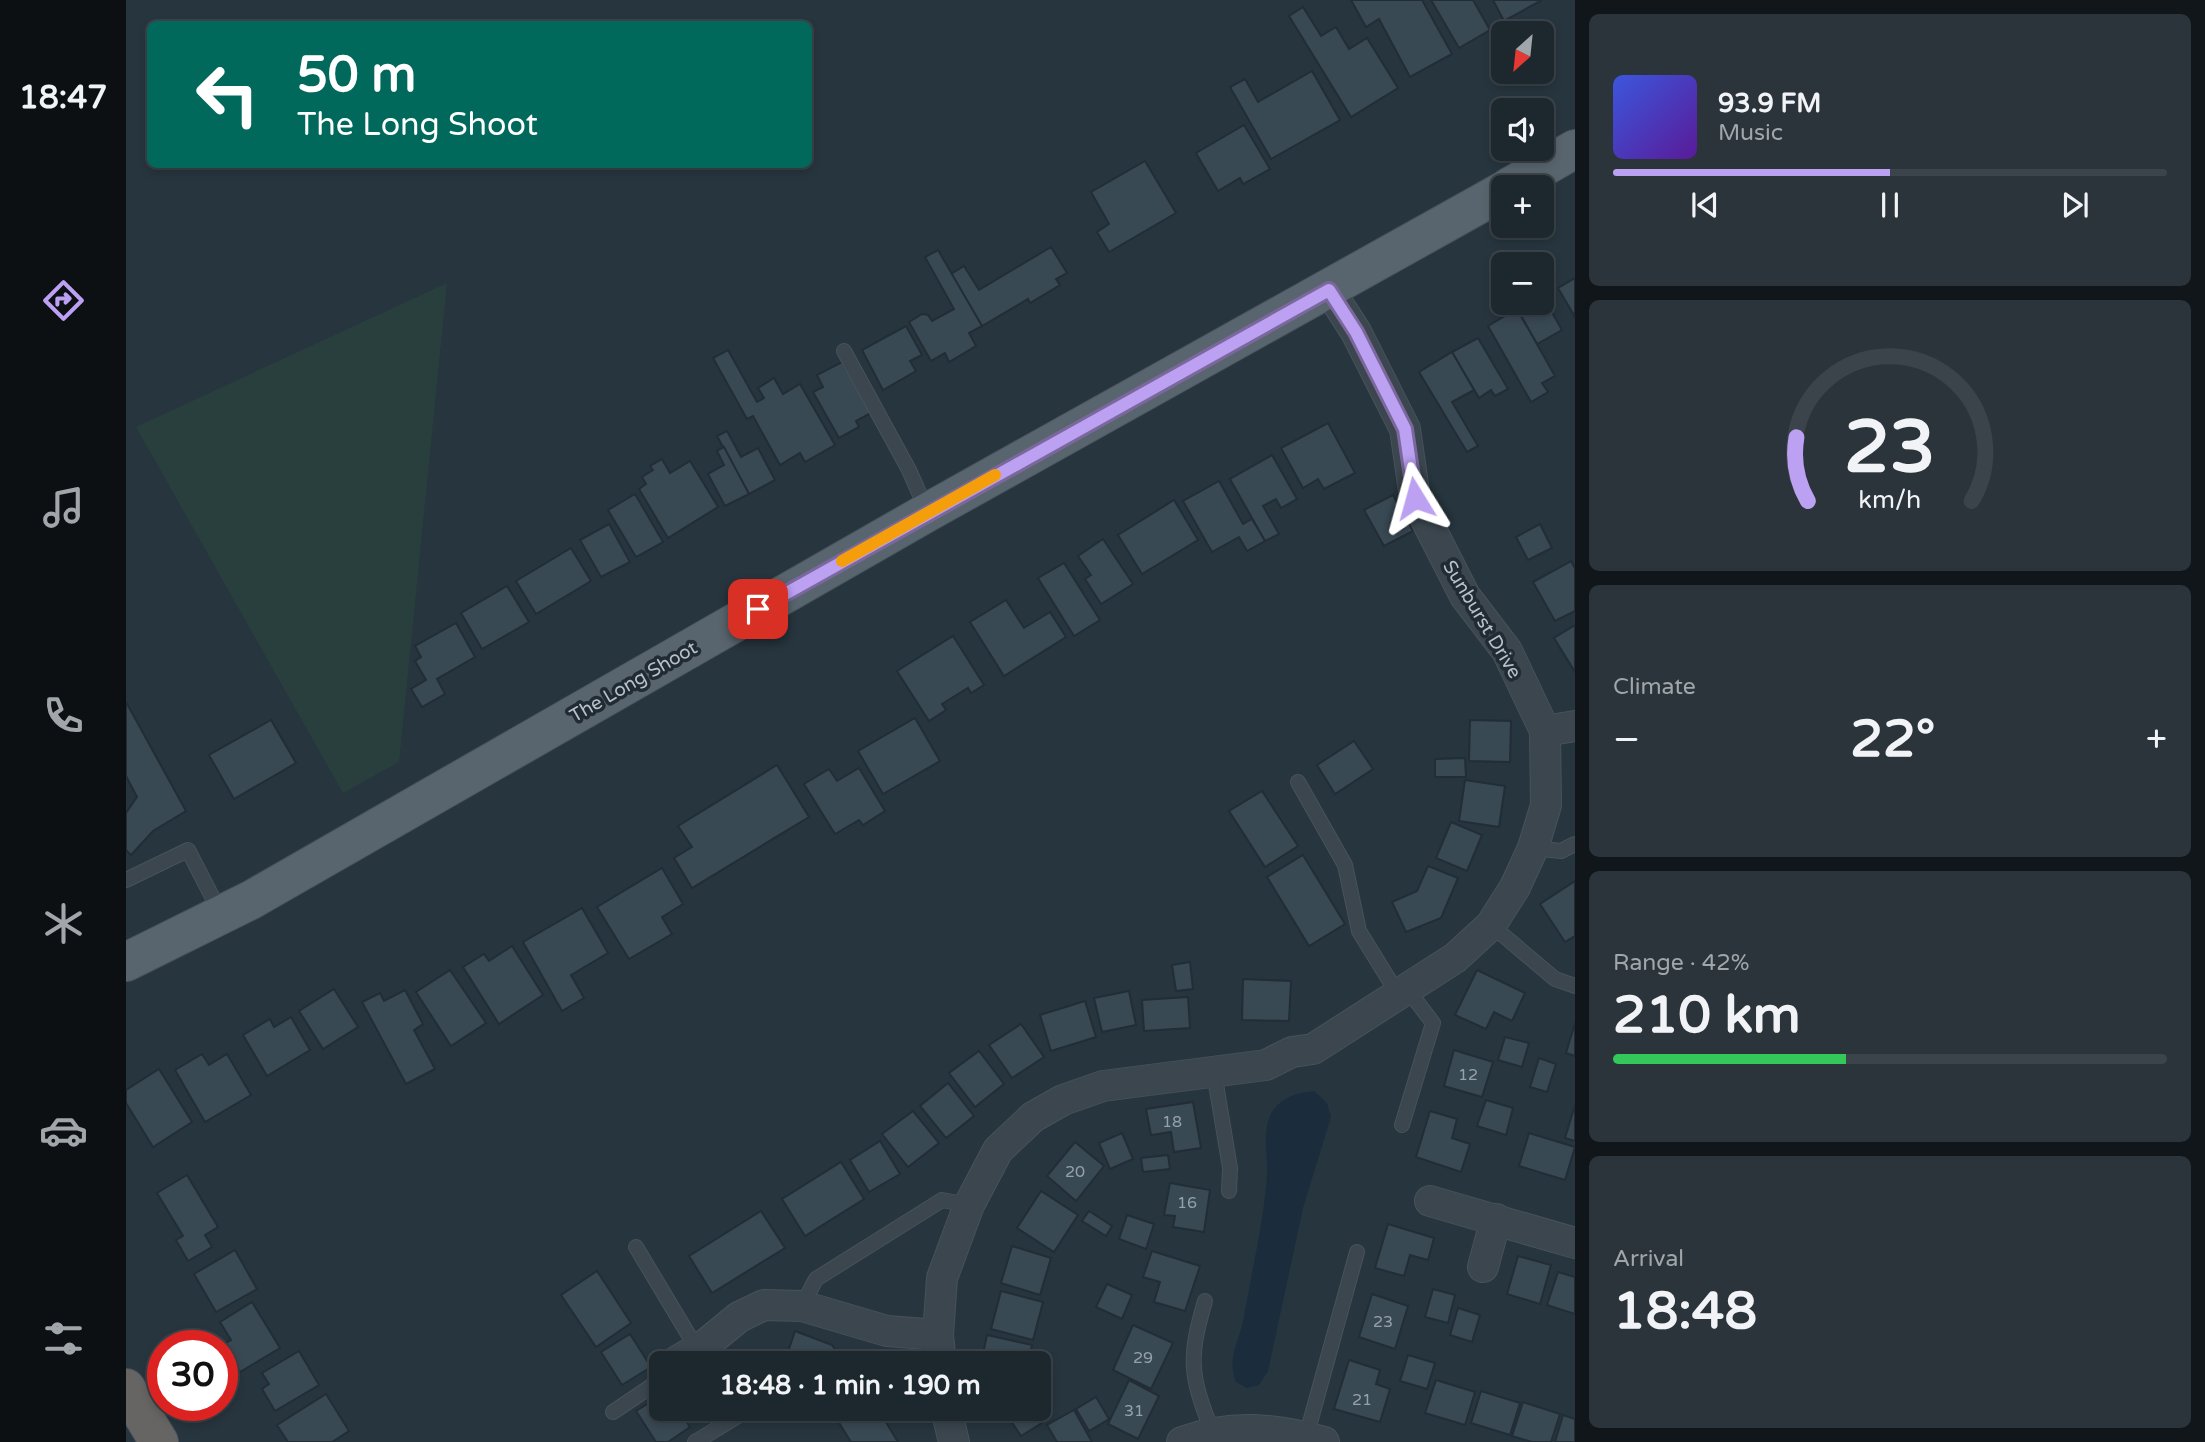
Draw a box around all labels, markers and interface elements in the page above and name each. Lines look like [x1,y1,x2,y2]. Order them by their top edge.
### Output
north arrow [1491,21,1554,84]
map controls [1491,21,1554,315]
text: 50 m [297,46,416,105]
icon: left [182,49,273,140]
text: 18:47 [19,79,107,117]
text: 93.9 FM [1718,88,1821,119]
button: sound [1491,98,1554,161]
text: The Long Shoot [297,106,538,144]
text: Music [1718,119,1783,147]
button: + [1491,175,1554,238]
icon: previous [1686,186,1724,224]
icon: pause [1871,186,1909,224]
icon: next [2056,186,2094,224]
button: − [1491,252,1554,315]
icon: directions [39,276,88,325]
text: 23 [1844,405,1936,493]
position arrow [1378,461,1452,535]
icon: music [39,483,88,532]
text: km/h [1859,485,1921,515]
street label: Sunburst Drive [1438,557,1526,682]
pin [728,579,788,639]
icon: arrive [739,590,777,628]
street label: The Long Shoot [566,637,701,727]
text: Climate [1613,673,1696,701]
icon: phone [39,691,88,740]
text: 22° [1850,708,1935,771]
text: − [1613,717,1640,763]
text: + [2146,717,2167,763]
icon: climate [39,899,88,948]
text: Range · 42% [1613,949,1749,977]
text: 210 km [1613,984,1801,1047]
house number: 12 [1458,1065,1478,1085]
icon: car [39,1106,88,1155]
house number: 18 [1162,1112,1182,1132]
house number: 20 [1065,1162,1085,1182]
house number: 16 [1177,1193,1197,1213]
text: Arrival [1613,1245,1684,1273]
text: 18:48 [1613,1280,1757,1343]
house number: 23 [1373,1312,1393,1332]
icon: filters [39,1314,88,1363]
speed limit sign: 30 [147,1330,238,1421]
house number: 29 [1133,1348,1153,1368]
text: 18:48 · 1 min · 190 m [719,1370,981,1401]
house number: 21 [1352,1390,1372,1410]
house number: 31 [1124,1401,1144,1421]

